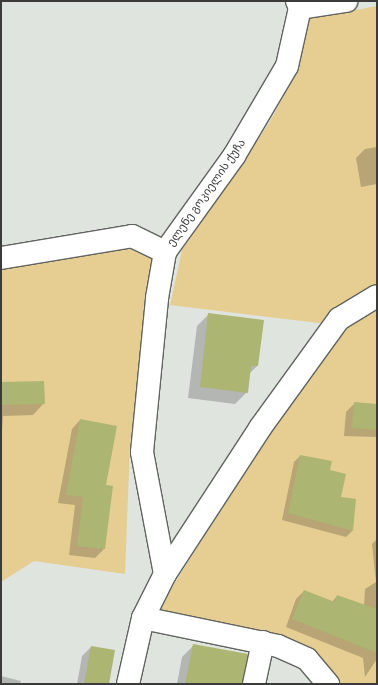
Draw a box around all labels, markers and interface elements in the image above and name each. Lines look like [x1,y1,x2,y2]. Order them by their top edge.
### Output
street label: ელენე გოკიელის ქუჩა [165,137,249,249]

